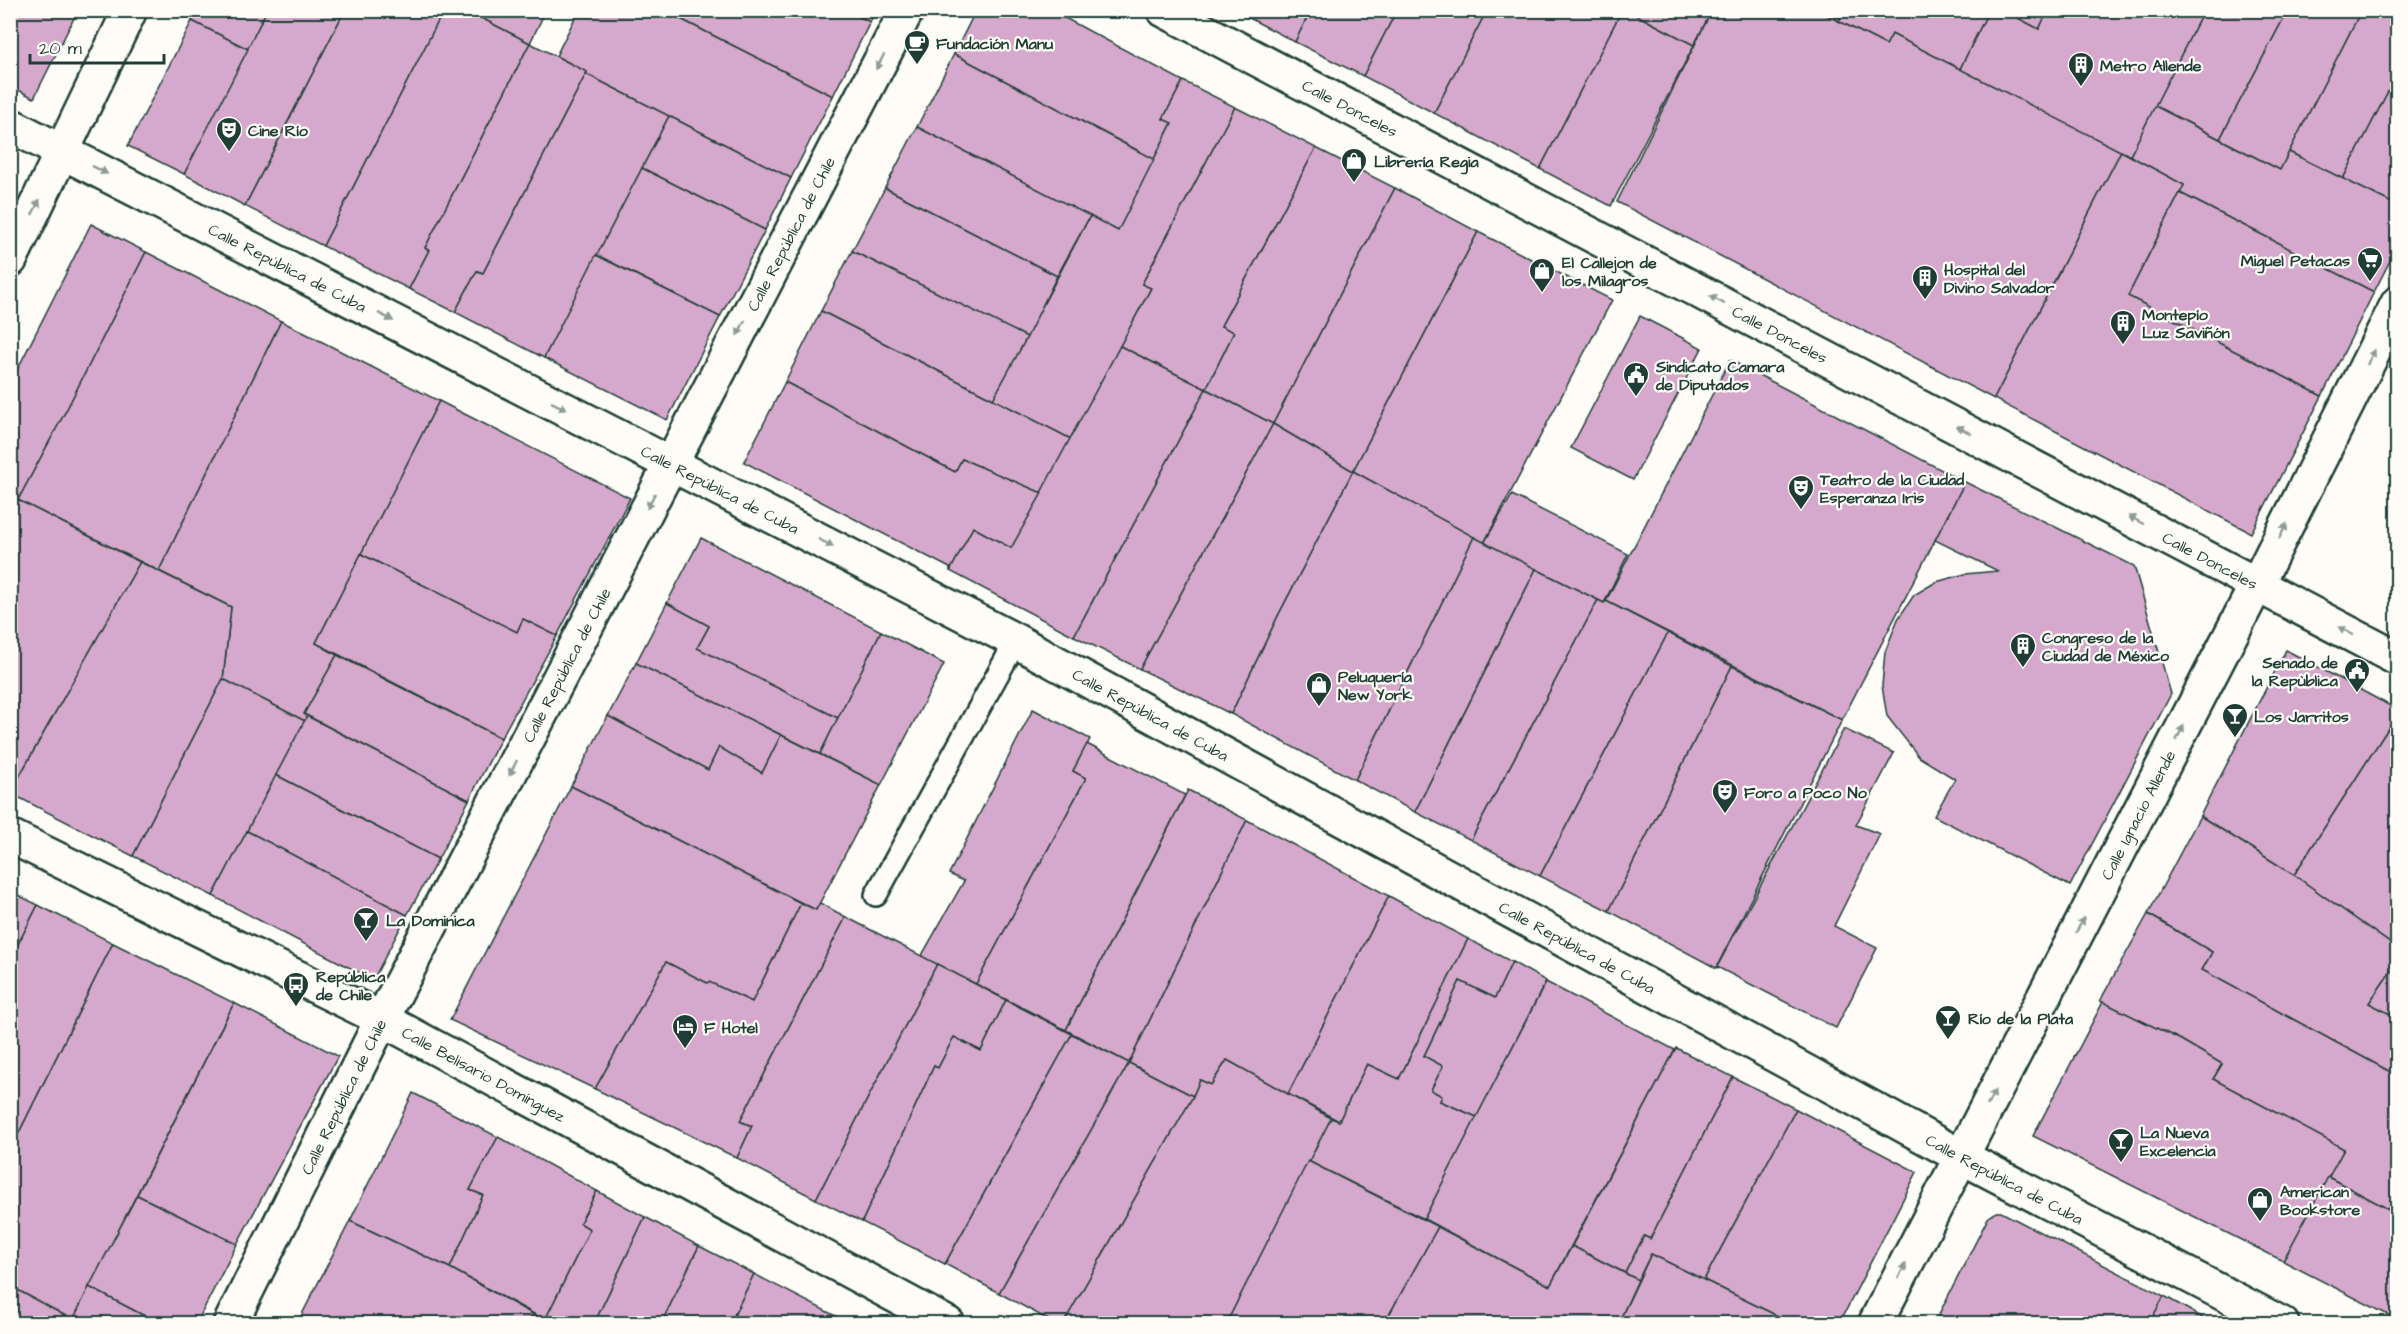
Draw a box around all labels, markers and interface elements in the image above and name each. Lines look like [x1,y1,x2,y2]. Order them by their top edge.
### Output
scale bar [30,27,164,65]
cafe icon: Fundación Manu [902,28,932,66]
place label: Fundación Manu [936,33,1053,55]
text: 20 m [39,36,82,61]
building icon: Metro Allende [2066,50,2096,88]
one-way arrow [875,54,885,71]
place label: Metro Allende [2100,55,2202,77]
street label: Calle Donceles [1298,74,1401,143]
theatre icon: Cine Río [214,115,244,153]
place label: Cine Río [248,120,309,142]
shop icon: Librería Regia [1339,146,1369,184]
place label: Librería Regia [1374,151,1480,175]
street label: Calle República de Chile [742,153,841,315]
one-way arrow [92,165,109,175]
one-way arrow [32,199,41,216]
street label: Calle República de Cuba [204,219,370,318]
supermarket icon: Miguel Petacas [2355,245,2385,283]
place label: Miguel Petacas [2241,250,2350,274]
place label: El Callejon de los Milagros [1562,252,1657,294]
shop icon: El Callejon de los Milagros [1527,256,1557,294]
place label: Hospital del Divino Salvador [1944,259,2055,299]
building icon: Hospital del Divino Salvador [1910,263,1940,301]
one-way arrow [1708,295,1725,305]
street label: Calle Donceles [1728,301,1831,369]
place label: Montepío Luz Saviñón [2142,304,2230,344]
building icon: Montepío Luz Saviñón [2108,308,2138,346]
one-way arrow [377,312,394,321]
one-way arrow [736,320,746,337]
one-way arrow [2365,348,2375,366]
place label: Sindicato Camara de Diputados [1655,356,1785,396]
public building icon: Sindicato Camara de Diputados [1621,360,1651,398]
one-way arrow [550,400,568,410]
one-way arrow [1955,425,1972,435]
street label: Calle República de Cuba [637,440,803,540]
place label: Teatro de la Ciudad Esperanza Iris [1819,469,1965,509]
theatre icon: Teatro de la Ciudad Esperanza Iris [1786,473,1816,511]
one-way arrow [646,493,656,510]
one-way arrow [2128,515,2145,525]
one-way arrow [2278,523,2288,540]
street label: Calle Donceles [2158,527,2261,595]
one-way arrow [818,538,835,548]
street label: Calle República de Chile [518,584,617,746]
one-way arrow [2337,626,2354,636]
place label: Congreso de la Ciudad de México [2042,627,2170,667]
building icon: Congreso de la Ciudad de México [2008,631,2038,669]
place label: Senado de la Repùblica [2252,652,2339,692]
public building icon: Senado de la Repùblica [2342,656,2372,694]
street label: Calle República de Cuba [1068,664,1232,767]
place label: Peluquería New York [1338,666,1413,706]
shop icon: Peluquería New York [1304,670,1334,708]
bar icon: Los Jarritos [2220,701,2250,739]
place label: Los Jarritos [2254,706,2349,728]
one-way arrow [2174,724,2184,742]
street label: Calle Ignacio Allende [2096,746,2181,884]
one-way arrow [508,759,518,776]
theatre icon: Foro a Poco No [1710,777,1740,815]
place label: Foro a Poco No [1744,782,1868,804]
street label: Calle República de Cuba [1495,897,1659,1000]
bar icon: La Dominica [351,905,381,943]
place label: La Dominica [386,910,475,932]
one-way arrow [2075,916,2085,933]
place label: República de Chile [315,966,386,1006]
bus stop icon: República de Chile [281,970,311,1008]
bar icon: Río de la Plata [1933,1003,1963,1041]
place label: Río de la Plata [1968,1008,2074,1030]
hotel icon: F Hotel [670,1012,700,1050]
street label: Calle República de Chile [296,1015,392,1179]
place label: F Hotel [704,1017,758,1039]
street label: Calle Belisario Domínguez [398,1022,569,1128]
one-way arrow [1985,1089,1995,1107]
place label: La Nueva Excelencia [2140,1122,2217,1162]
bar icon: La Nueva Excelencia [2106,1126,2136,1164]
street label: Calle República de Cuba [1921,1129,2087,1230]
place label: American Bookstore [2280,1181,2361,1221]
shop icon: American Bookstore [2245,1185,2275,1223]
one-way arrow [1897,1263,1906,1280]

